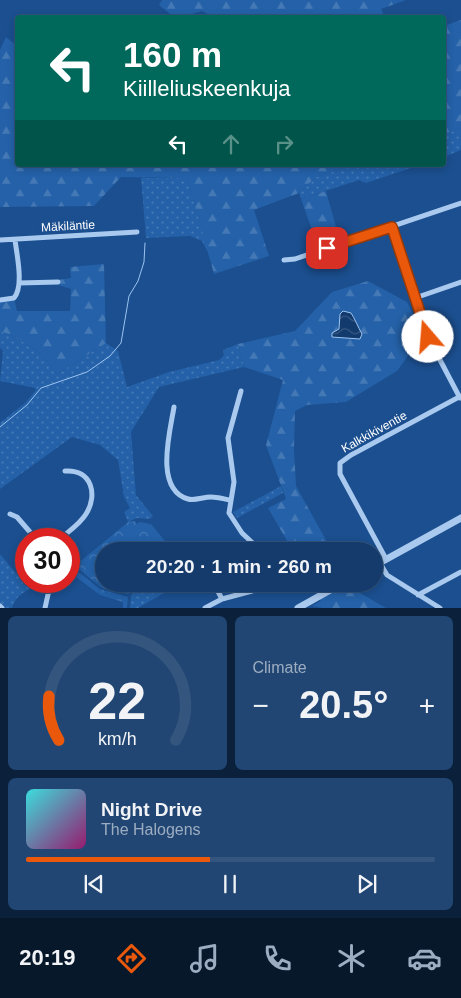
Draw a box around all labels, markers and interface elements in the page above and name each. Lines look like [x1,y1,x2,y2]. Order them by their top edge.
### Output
icon: left [40,35,105,100]
text: 160 m [123,35,222,74]
text: Kiilleliuskeenkuja [123,76,291,101]
icon: left [164,130,192,158]
icon: ahead [217,130,245,158]
icon: right [270,130,298,158]
street label: Mäkiläntie [41,218,96,234]
pin [306,227,348,269]
icon: arrive [313,234,341,262]
position arrow [401,310,453,362]
street label: Kalkkikiventie [339,408,409,456]
speed limit sign: 30 [15,528,80,593]
text: 20:20 · 1 min · 260 m [146,556,332,577]
text: Climate [253,659,307,676]
text: 22 [88,672,146,730]
text: 20.5° [299,684,388,726]
text: − [253,690,269,721]
text: + [419,690,435,721]
text: km/h [98,729,137,749]
text: Night Drive [101,799,202,820]
text: The Halogens [101,821,201,838]
icon: previous [80,870,108,898]
icon: pause [216,870,244,898]
icon: next [353,870,381,898]
icon: directions [114,941,149,976]
icon: music [187,941,222,976]
icon: phone [260,941,295,976]
icon: climate [334,941,369,976]
icon: car [407,941,442,976]
text: 20:19 [19,945,75,970]

